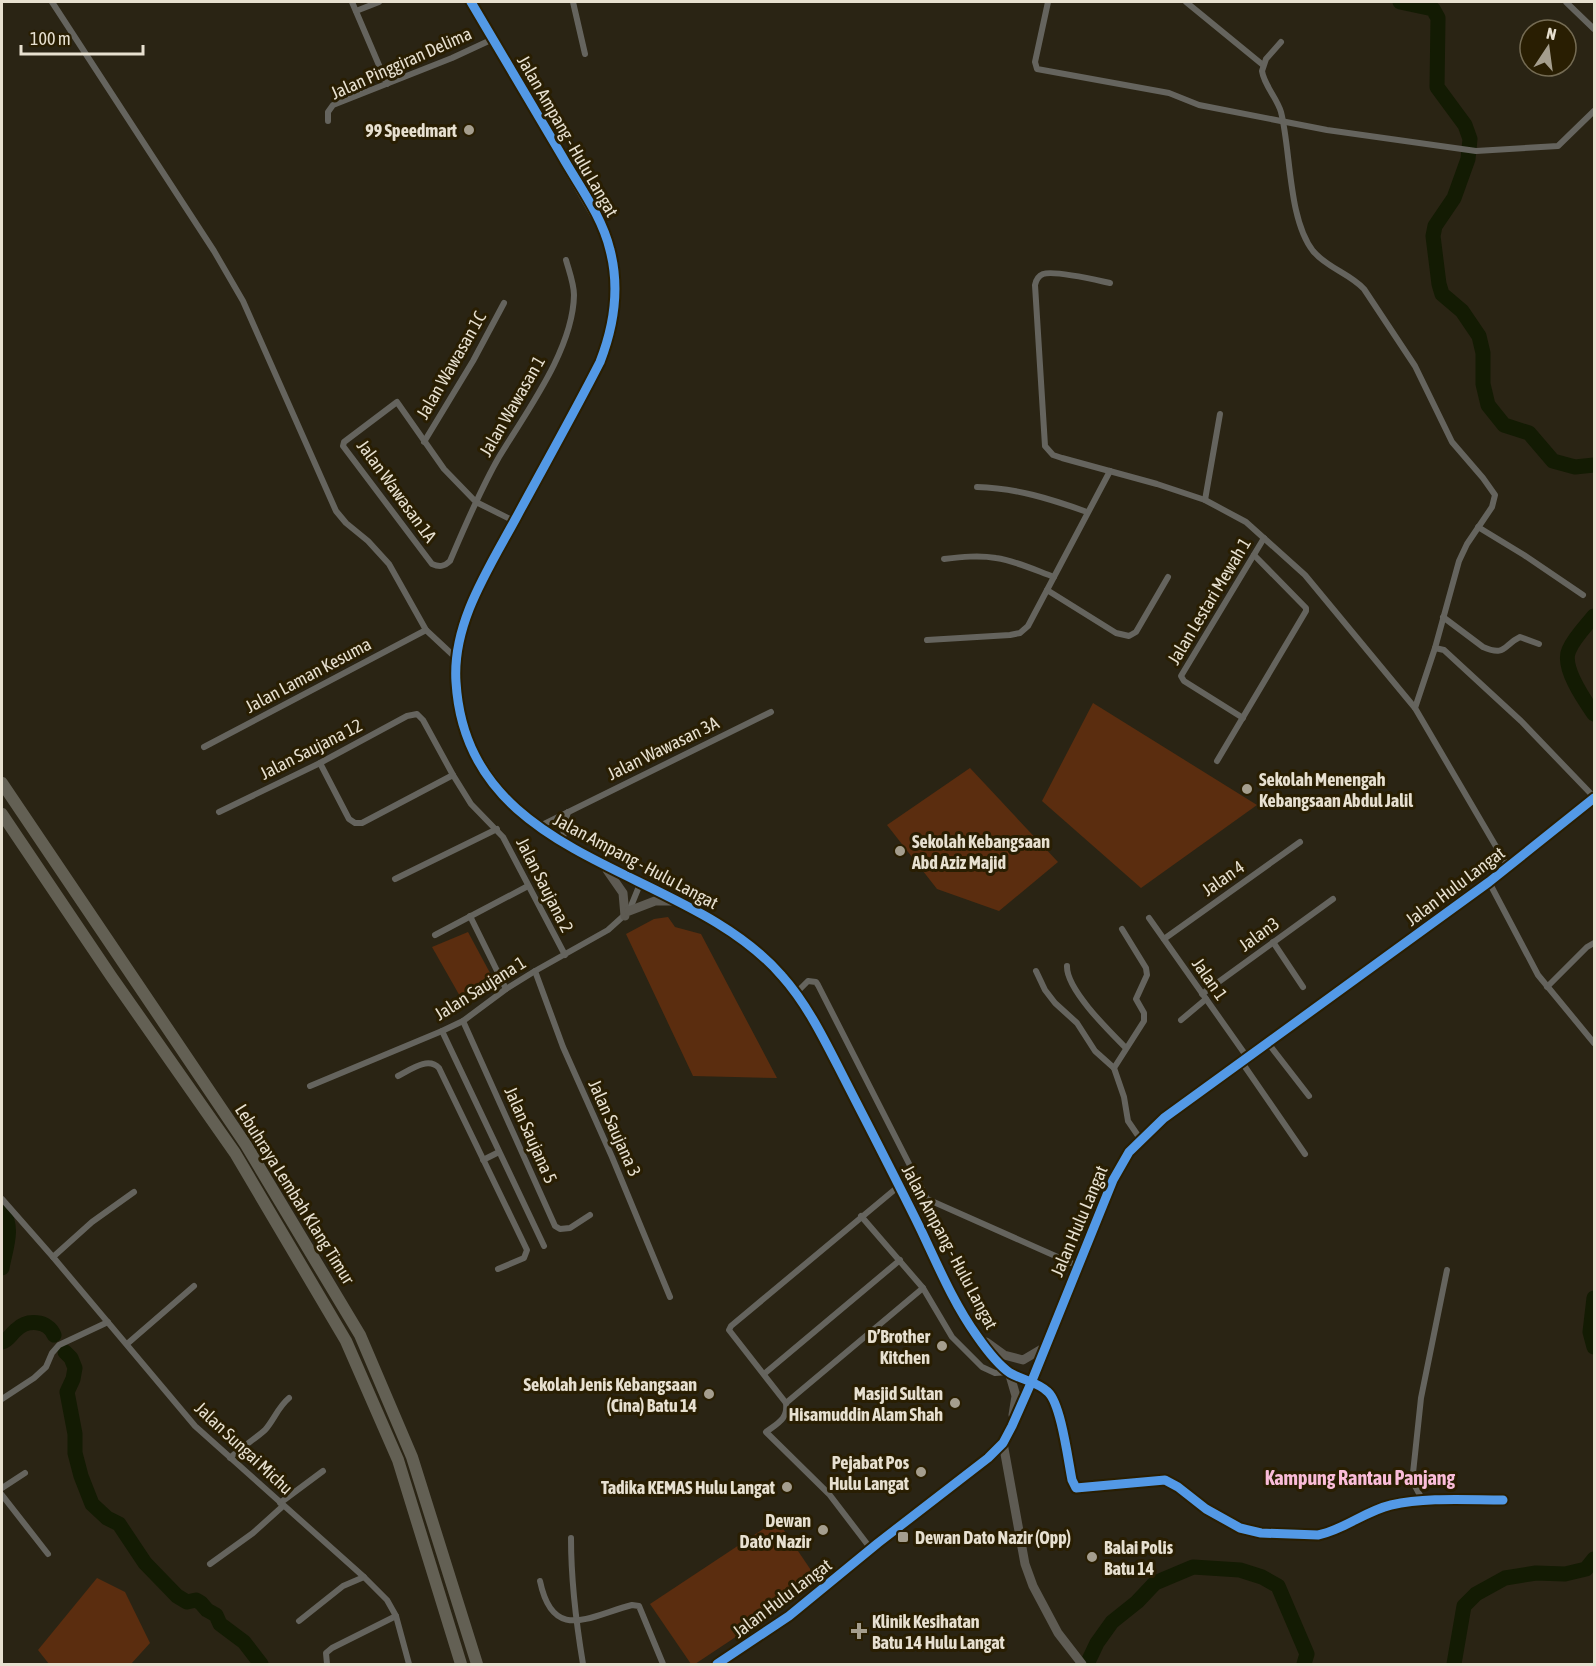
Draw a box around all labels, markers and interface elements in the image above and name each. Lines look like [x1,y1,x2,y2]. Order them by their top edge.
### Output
scale bar [21,18,142,56]
north arrow [1518,18,1578,78]
street label: Jalan Pinggiran Delima [327,22,475,104]
text: N [1545,24,1558,43]
text: 100 m [30,28,71,49]
street label: Jalan Ampang - Hulu Langat [513,51,623,221]
place label: 99 Speedmart [365,120,458,141]
marker: 99 Speedmart [462,123,476,137]
street label: Jalan Wawasan 1C [412,307,490,423]
street label: Jalan Wawasan 1 [475,352,549,460]
street label: Jalan Wawasan 1A [353,436,441,546]
street label: Jalan Lestari Mewah 1 [1163,534,1255,668]
street label: Jalan Laman Kesuma [242,633,374,717]
street label: Jalan Wawasan 3A [604,712,722,784]
street label: Jalan Saujana 12 [256,714,366,784]
place label: Sekolah Menengah Kebangsaan Abdul Jalil [1259,769,1413,811]
marker: Sekolah Menengah Kebangsaan Abdul Jalil [1240,782,1254,796]
street label: Jalan Ampang - Hulu Langat [550,809,722,913]
place label: Sekolah Kebangsaan Abd Aziz Majid [911,831,1050,873]
street label: Jalan Saujana 2 [512,834,578,936]
street label: Jalan Hulu Langat [1401,842,1509,930]
marker: Sekolah Kebangsaan Abd Aziz Majid [893,844,907,858]
street label: Jalan 4 [1198,856,1248,900]
street label: Jalan3 [1235,912,1283,956]
street label: Jalan Saujana 1 [430,952,530,1024]
street label: Jalan 1 [1188,954,1232,1004]
street label: Jalan Saujana 3 [584,1076,646,1180]
street label: Jalan Saujana 5 [500,1083,562,1187]
street label: Lebuhraya Lembah Klang Timur [231,1100,359,1288]
street label: Jalan Ampang - Hulu Langat [898,1161,1002,1333]
street label: Jalan Hulu Langat [1046,1162,1112,1280]
place label: D’Brother Kitchen [867,1326,931,1368]
marker: D’Brother Kitchen [935,1339,949,1353]
place label: Sekolah Jenis Kebangsaan (Cina) Batu 14 [523,1374,697,1416]
place label: Masjid Sultan Hisamuddin Alam Shah [789,1383,943,1425]
marker: Sekolah Jenis Kebangsaan (Cina) Batu 14 [702,1387,716,1401]
marker: Masjid Sultan Hisamuddin Alam Shah [948,1396,962,1410]
street label: Jalan Sungai Michu [191,1397,297,1499]
place label: Pejabat Pos Hulu Langat [829,1452,910,1494]
marker: Pejabat Pos Hulu Langat [914,1465,928,1479]
district label: Kampung Rantau Panjang [1265,1466,1456,1489]
place label: Tadika KEMAS Hulu Langat [601,1477,776,1498]
marker: Tadika KEMAS Hulu Langat [780,1480,794,1494]
place label: Dewan Dato' Nazir [739,1510,812,1552]
marker: Dewan Dato' Nazir [816,1523,830,1537]
place label: Dewan Dato Nazir (Opp) [915,1527,1071,1548]
marker: Dewan Dato Nazir (Opp) [896,1530,910,1544]
place label: Balai Polis Batu 14 [1104,1537,1174,1579]
marker: Balai Polis Batu 14 [1085,1550,1099,1564]
street label: Jalan Hulu Langat [728,1554,836,1642]
place label: Klinik Kesihatan Batu 14 Hulu Langat [872,1611,1006,1653]
marker: Klinik Kesihatan Batu 14 Hulu Langat [850,1622,868,1640]

